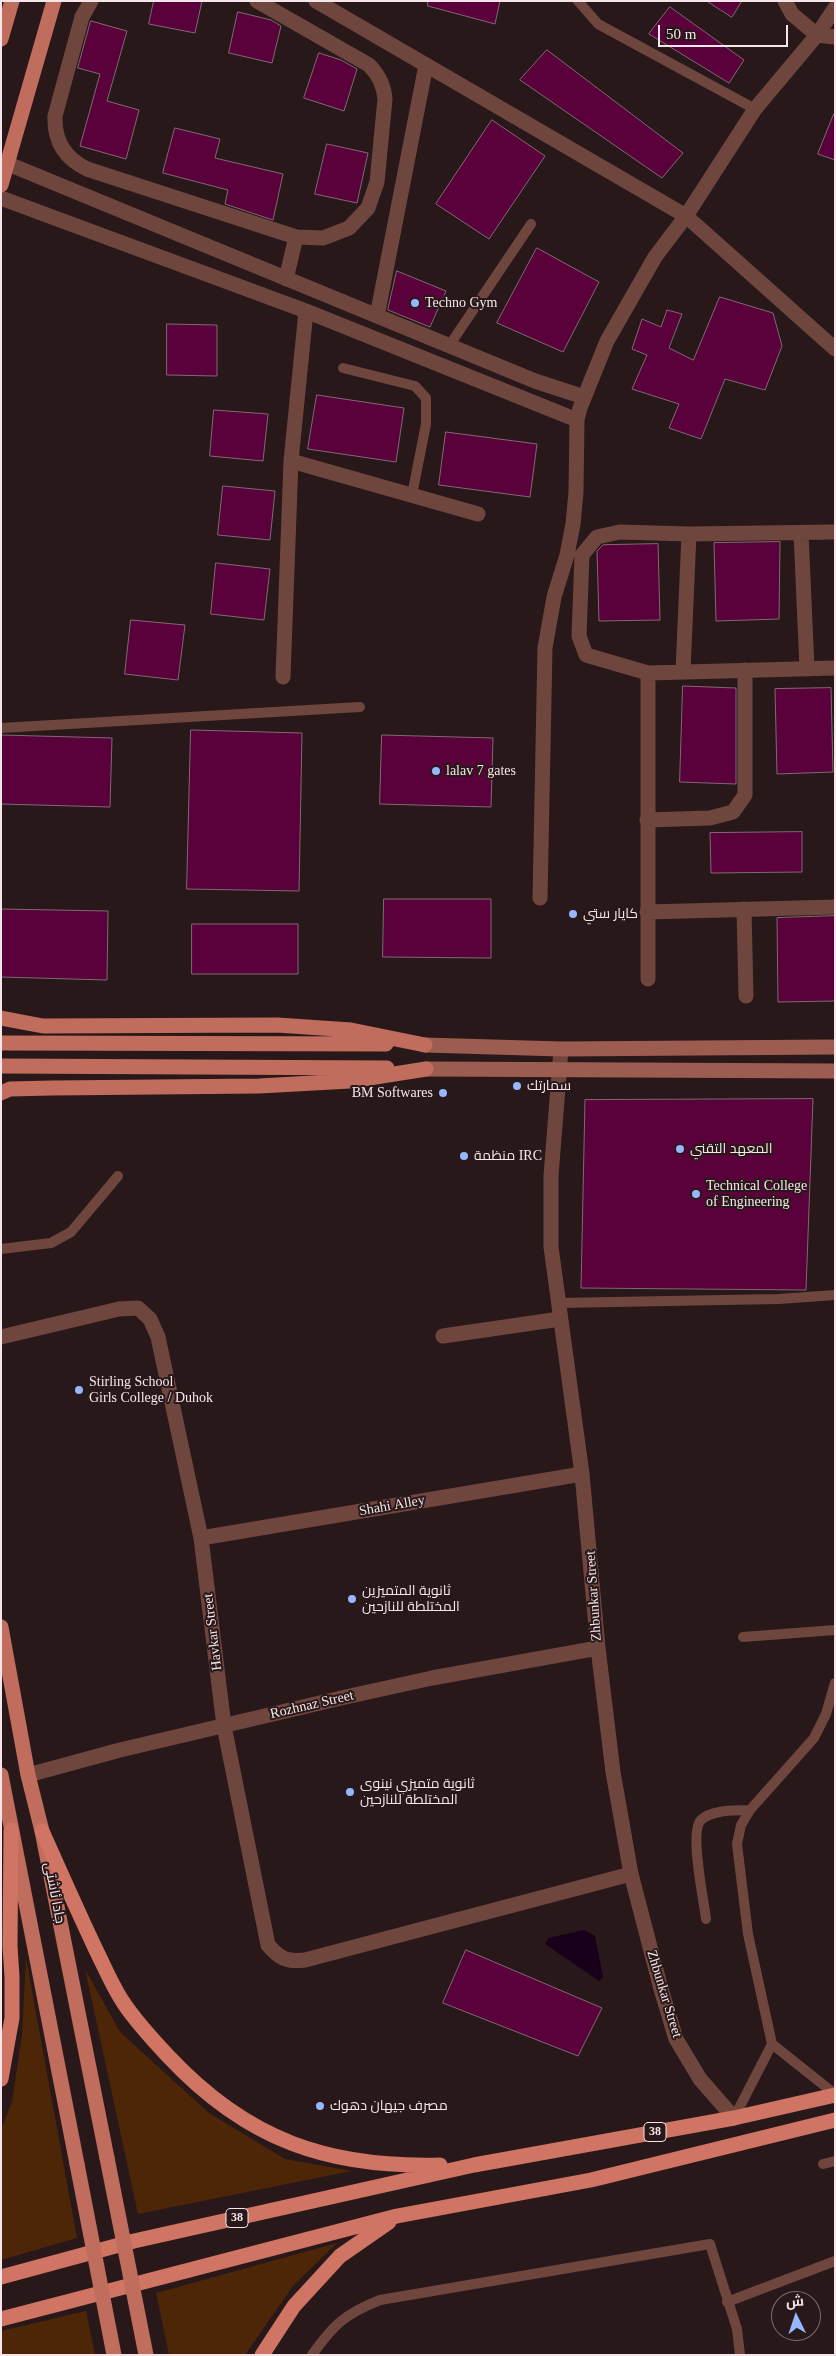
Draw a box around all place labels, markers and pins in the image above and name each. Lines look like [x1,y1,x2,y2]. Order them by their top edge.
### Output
place label: Techno Gym [425,295,498,311]
marker: Techno Gym [409,297,421,309]
place label: lalav 7 gates [446,763,516,779]
marker: lalav 7 gates [430,765,442,777]
place label: كايار ستي [583,906,638,922]
marker: كايار ستي [567,908,579,920]
place label: سمارتك [527,1078,571,1094]
marker: سمارتك [511,1080,523,1092]
place label: BM Softwares [352,1085,433,1101]
marker: BM Softwares [437,1087,449,1099]
place label: المعهد التقني [690,1141,772,1157]
marker: المعهد التقني [674,1143,686,1155]
place label: منظمة IRC [474,1148,542,1164]
marker: منظمة IRC [458,1150,470,1162]
place label: Technical College of Engineering [706,1178,807,1210]
marker: Technical College of Engineering [690,1188,702,1200]
place label: Stirling School Girls College / Duhok [89,1374,213,1406]
marker: Stirling School Girls College / Duhok [73,1384,85,1396]
place label: ثانوية المتميزين المختلطة للنازحين [362,1583,460,1615]
marker: ثانوية المتميزين المختلطة للنازحين [346,1593,358,1605]
place label: ثانوية متميزي نينوى المختلطة للنازحين [360,1776,475,1808]
marker: ثانوية متميزي نينوى المختلطة للنازحين [344,1786,356,1798]
place label: مصرف جيهان دهوك [330,2098,448,2114]
marker: مصرف جيهان دهوك [314,2100,326,2112]

